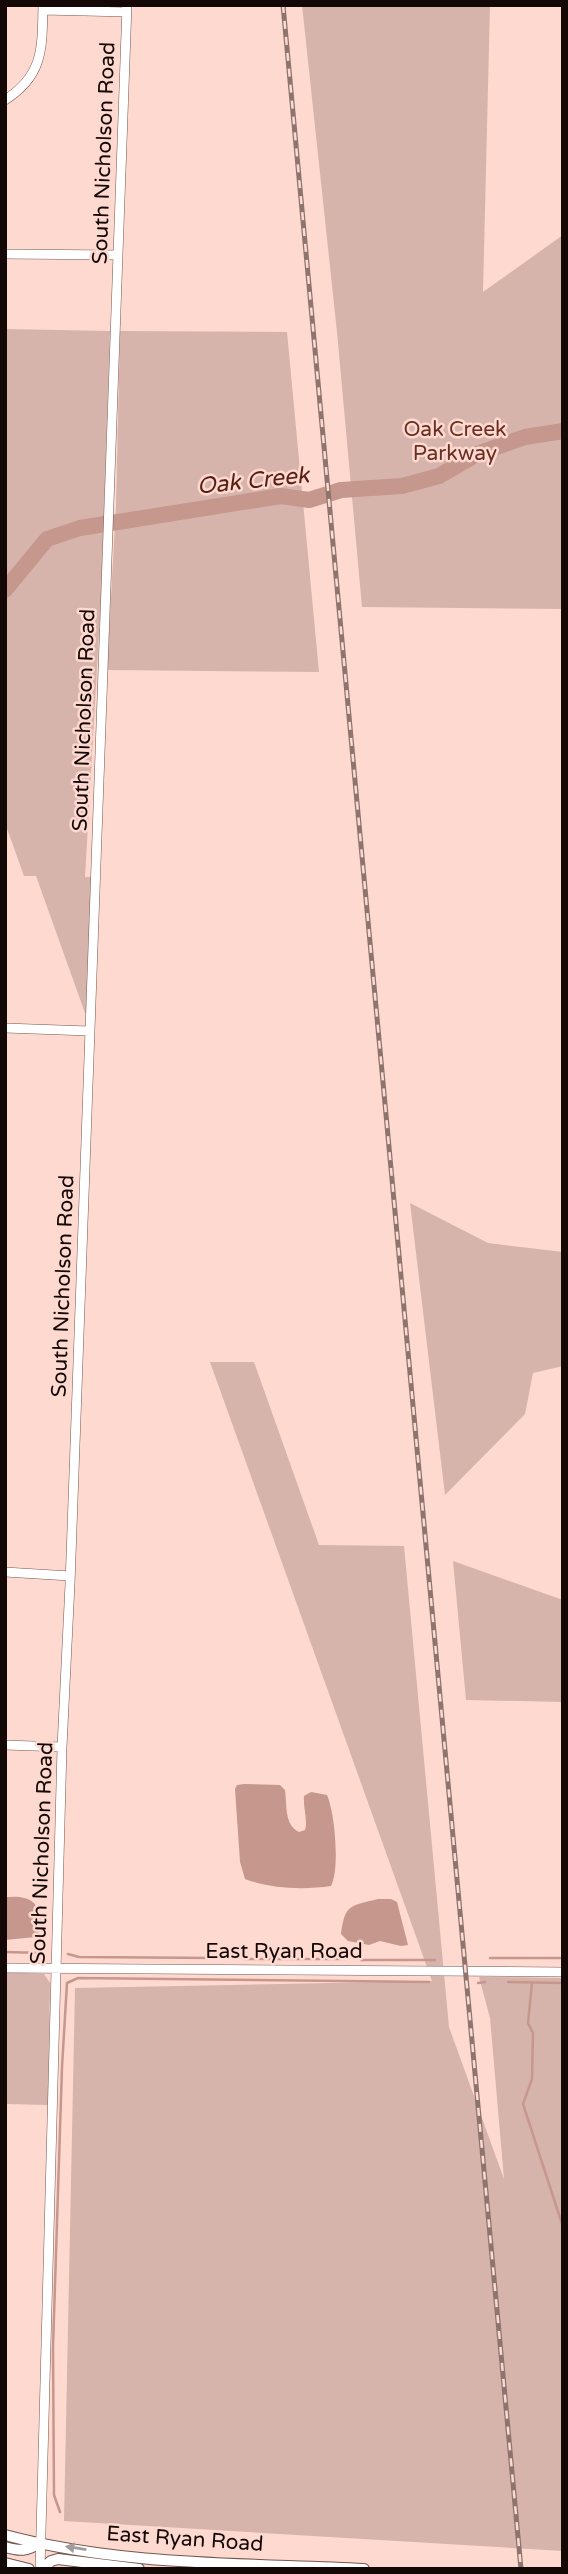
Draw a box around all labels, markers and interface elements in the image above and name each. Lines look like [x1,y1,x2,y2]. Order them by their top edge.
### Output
street label: South Nicholson Road [88,41,120,265]
park label: Oak Creek Parkway [404,417,506,466]
water label: Oak Creek [195,461,312,501]
street label: South Nicholson Road [68,608,100,832]
street label: South Nicholson Road [47,1174,79,1398]
street label: South Nicholson Road [26,1741,58,1965]
street label: East Ryan Road [205,1939,363,1964]
street label: East Ryan Road [106,2521,264,2557]
one-way arrow [65,2542,87,2553]

